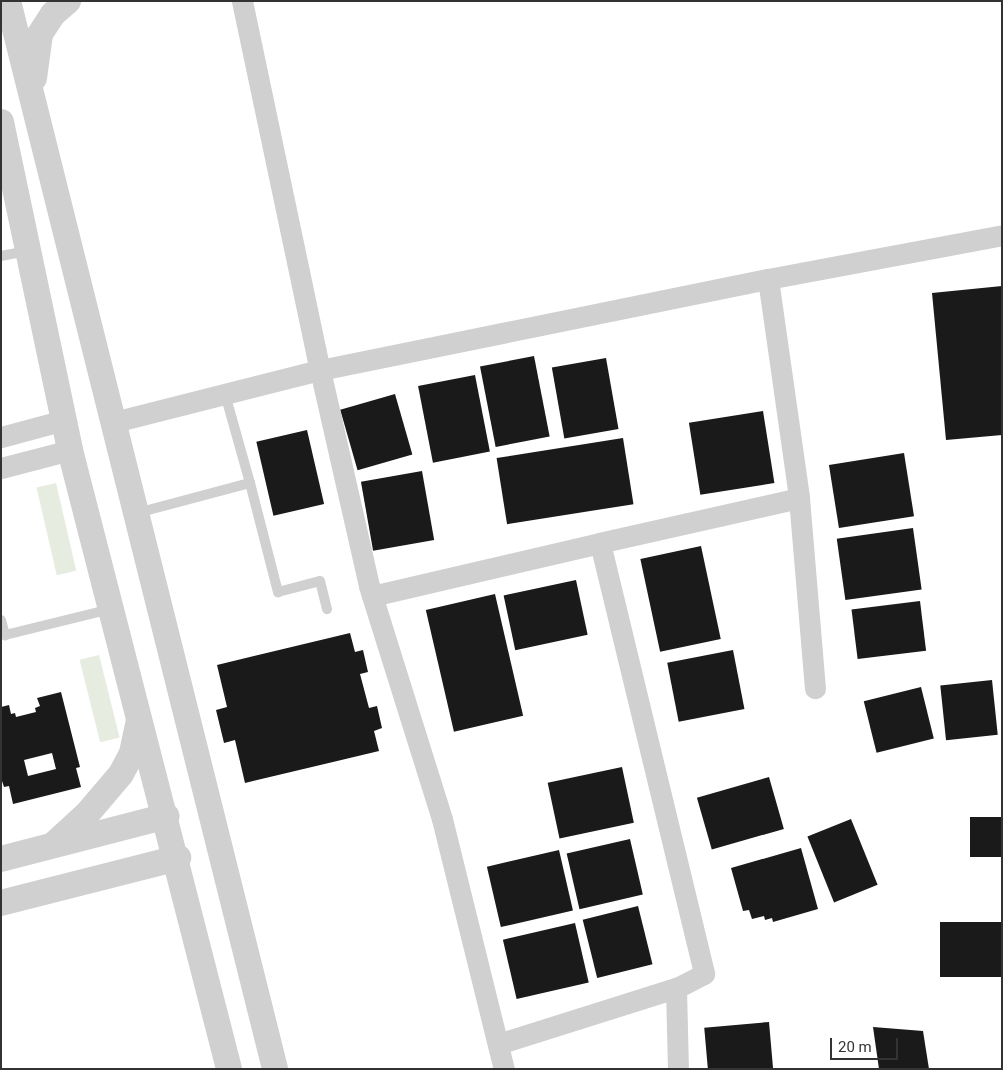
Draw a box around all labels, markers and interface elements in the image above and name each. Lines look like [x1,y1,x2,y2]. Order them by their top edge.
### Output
scale bar [833,1028,900,1060]
text: 20 m [838,1038,872,1056]

